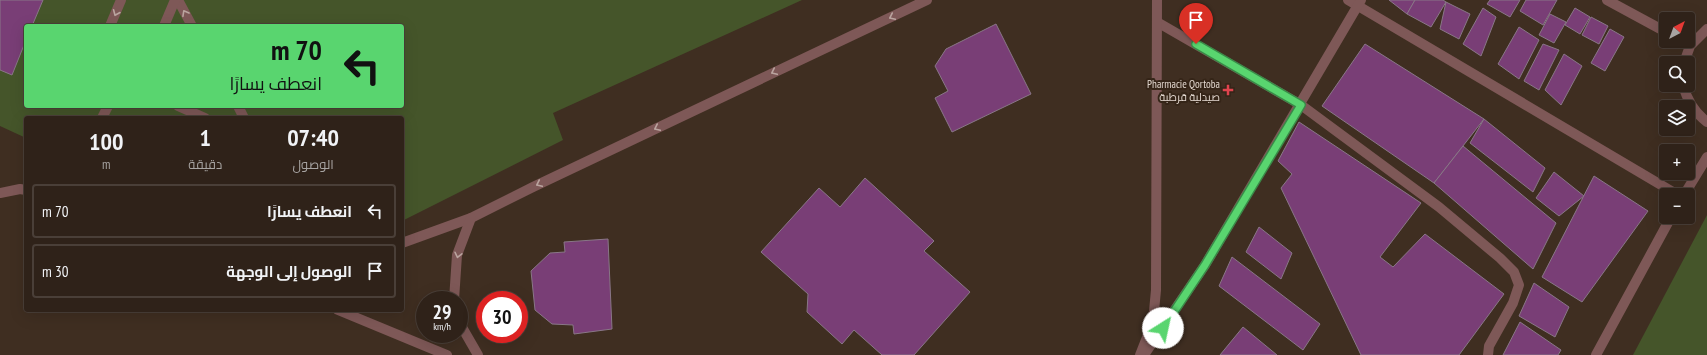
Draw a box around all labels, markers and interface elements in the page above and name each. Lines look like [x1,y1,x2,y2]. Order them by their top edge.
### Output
pin [1179,3,1213,44]
one-way arrow [112,9,120,16]
icon: arrive [1185,9,1207,31]
one-way arrow [183,10,190,17]
one-way arrow [888,12,896,20]
north arrow [1659,12,1695,48]
map controls [1659,12,1695,224]
text: 70 m [271,31,322,68]
icon: left [336,40,388,92]
button: search [1659,56,1695,92]
one-way arrow [771,67,779,75]
text: انعطف يسارًا [229,72,322,95]
place label: Pharmacie Qortoba صيدلية قرطبة [1147,77,1220,104]
marker: Pharmacie Qortoba صيدلية قرطبة [1223,85,1233,95]
button: layers [1659,100,1695,136]
text: 1 [200,122,211,153]
text: 07:40 [287,122,339,153]
one-way arrow [653,123,661,131]
text: 100 [89,126,123,157]
button: + [1659,144,1695,180]
text: m [102,156,110,173]
text: دقيقة [188,156,222,173]
text: الوصول [292,156,334,173]
one-way arrow [536,179,544,187]
button: − [1659,188,1695,224]
icon: left [364,200,386,222]
text: 70 m [42,202,68,221]
text: انعطف يسارًا [267,202,352,221]
one-way arrow [455,252,463,258]
icon: arrive [364,260,386,282]
text: 30 m [42,262,68,281]
text: الوصول إلى الوجهة [226,262,352,281]
speed limit sign: 30 [476,291,528,343]
text: 29 [432,299,452,325]
position arrow [1142,307,1184,349]
text: km/h [433,320,451,333]

